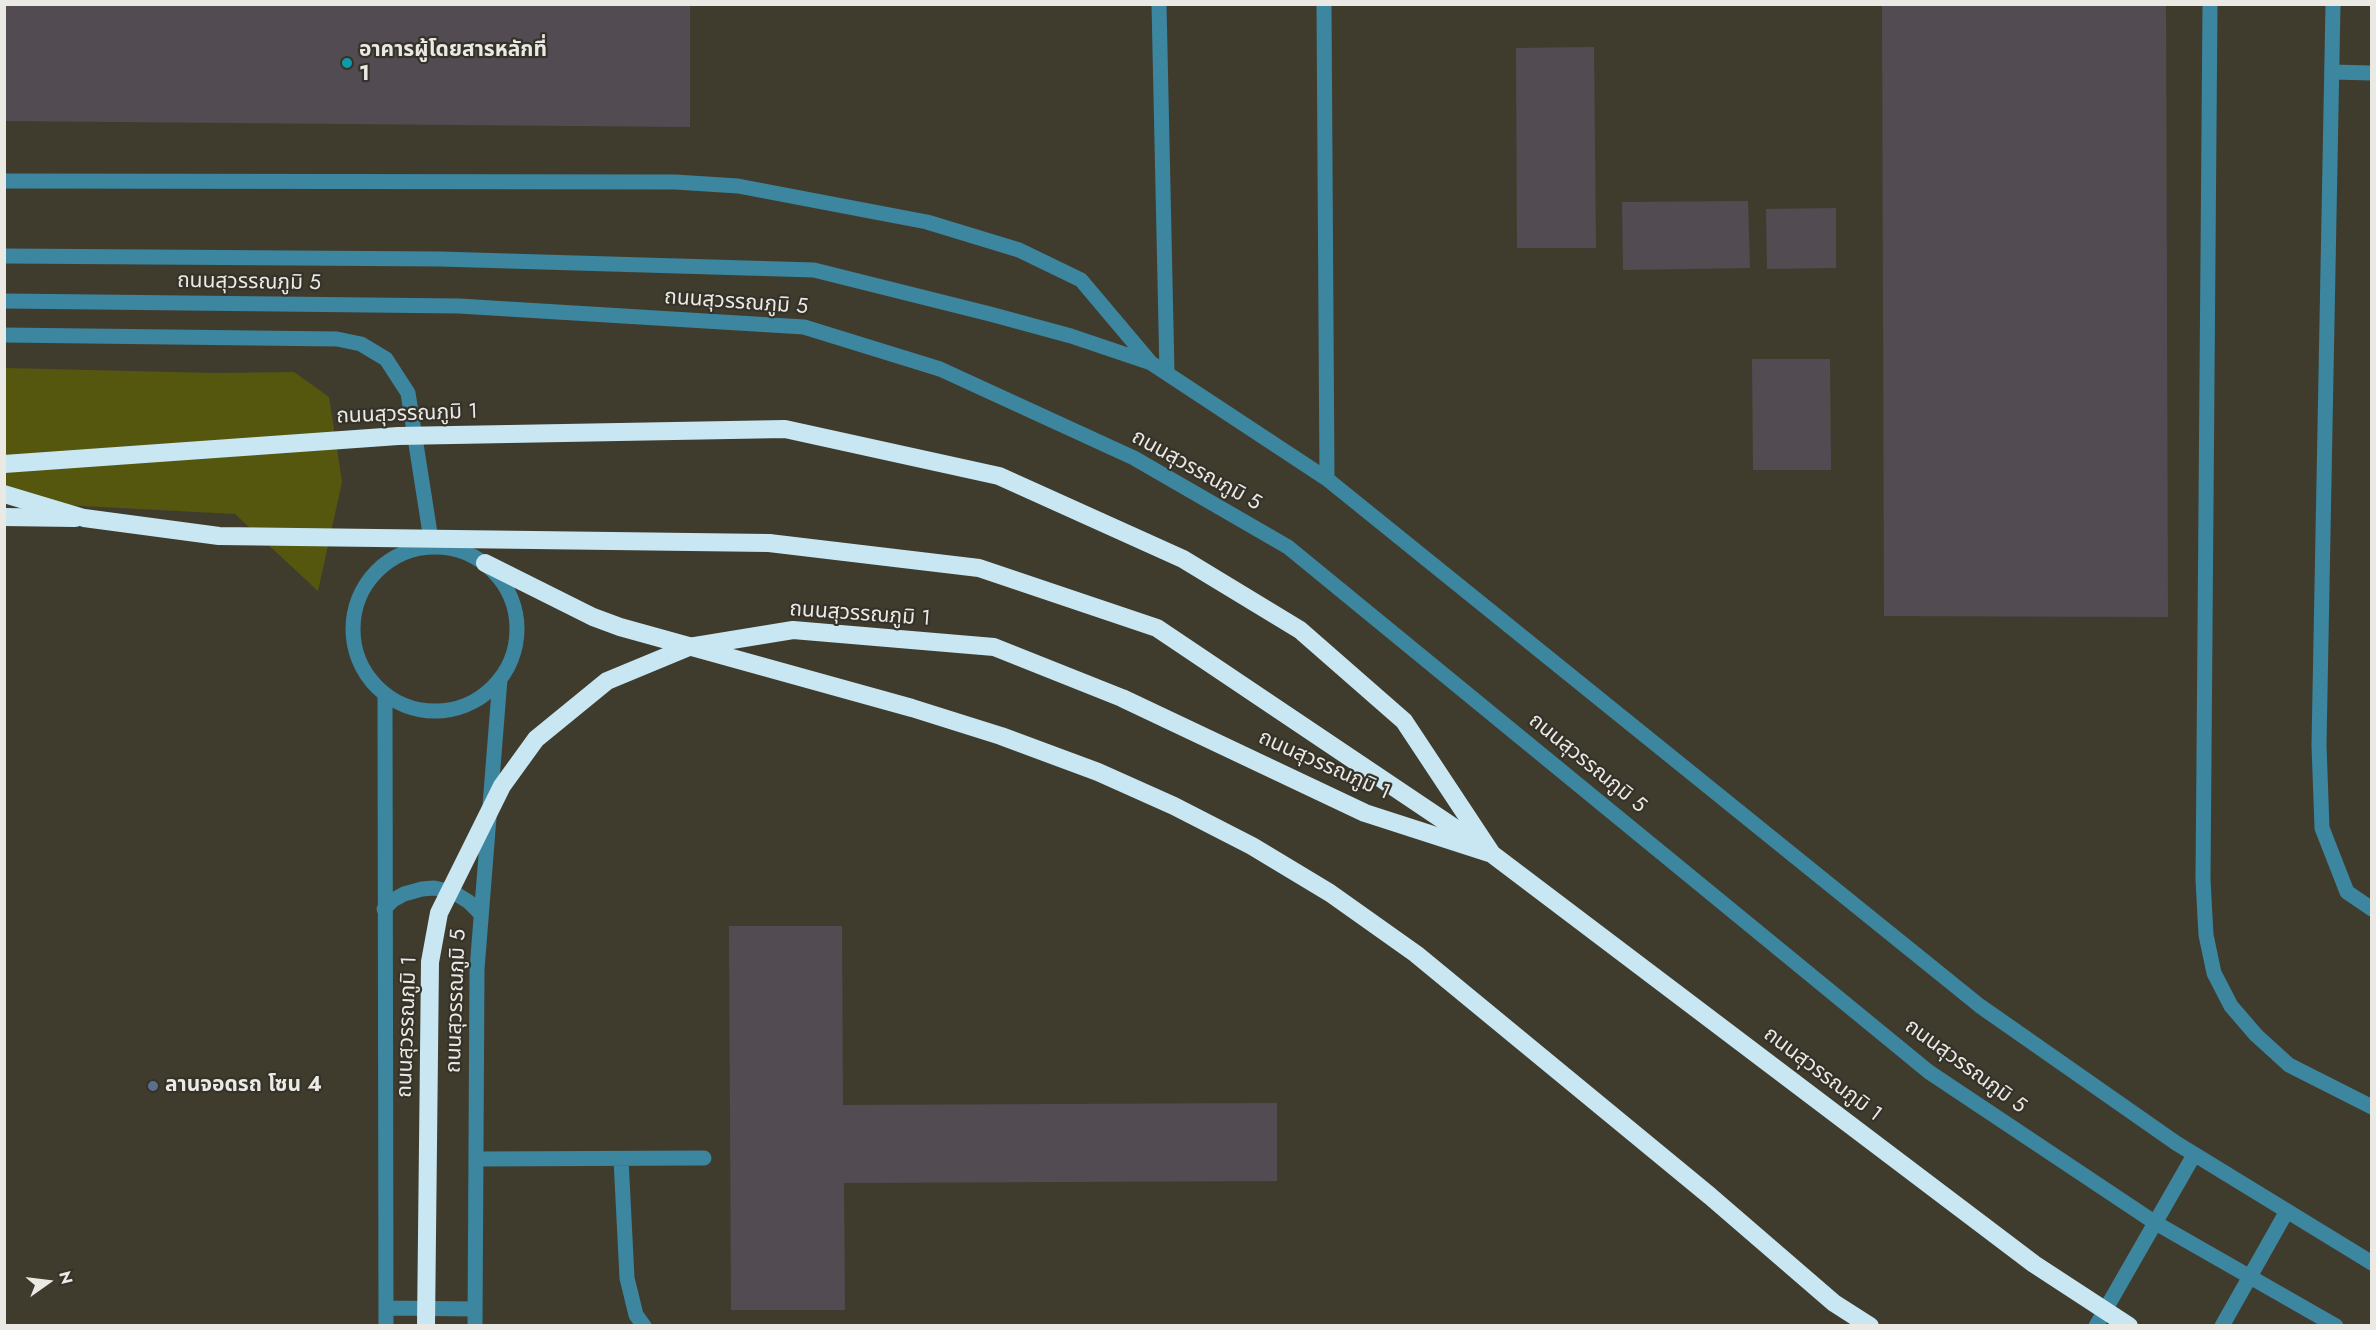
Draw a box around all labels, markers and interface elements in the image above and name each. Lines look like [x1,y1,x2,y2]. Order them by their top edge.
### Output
place label: อาคารผู้โดยสารหลักที่ 1 [359,38,547,88]
marker: อาคารผู้โดยสารหลักที่ 1 [340,56,354,70]
street label: ถนนสุวรรณภูมิ 5 [177,269,321,297]
street label: ถนนสุวรรณภูมิ 5 [663,285,809,321]
street label: ถนนสุวรรณภูมิ 1 [336,400,478,430]
street label: ถนนสุวรรณภูมิ 5 [1127,425,1265,517]
street label: ถนนสุวรรณภูมิ 1 [788,597,932,633]
street label: ถนนสุวรรณภูมิ 5 [1523,709,1651,819]
street label: ถนนสุวรรณภูมิ 1 [1254,726,1394,806]
street label: ถนนสุวรรณภูมิ 5 [442,929,472,1073]
street label: ถนนสุวรรณภูมิ 1 [393,956,423,1098]
street label: ถนนสุวรรณภูมิ 5 [1899,1014,2031,1120]
street label: ถนนสุวรรณภูมิ 1 [1758,1022,1886,1128]
place label: ลานจอดรถ โซน 4 [165,1073,322,1099]
marker: ลานจอดรถ โซน 4 [146,1079,160,1093]
north arrow [18,1252,78,1312]
text: N [53,1269,79,1286]

